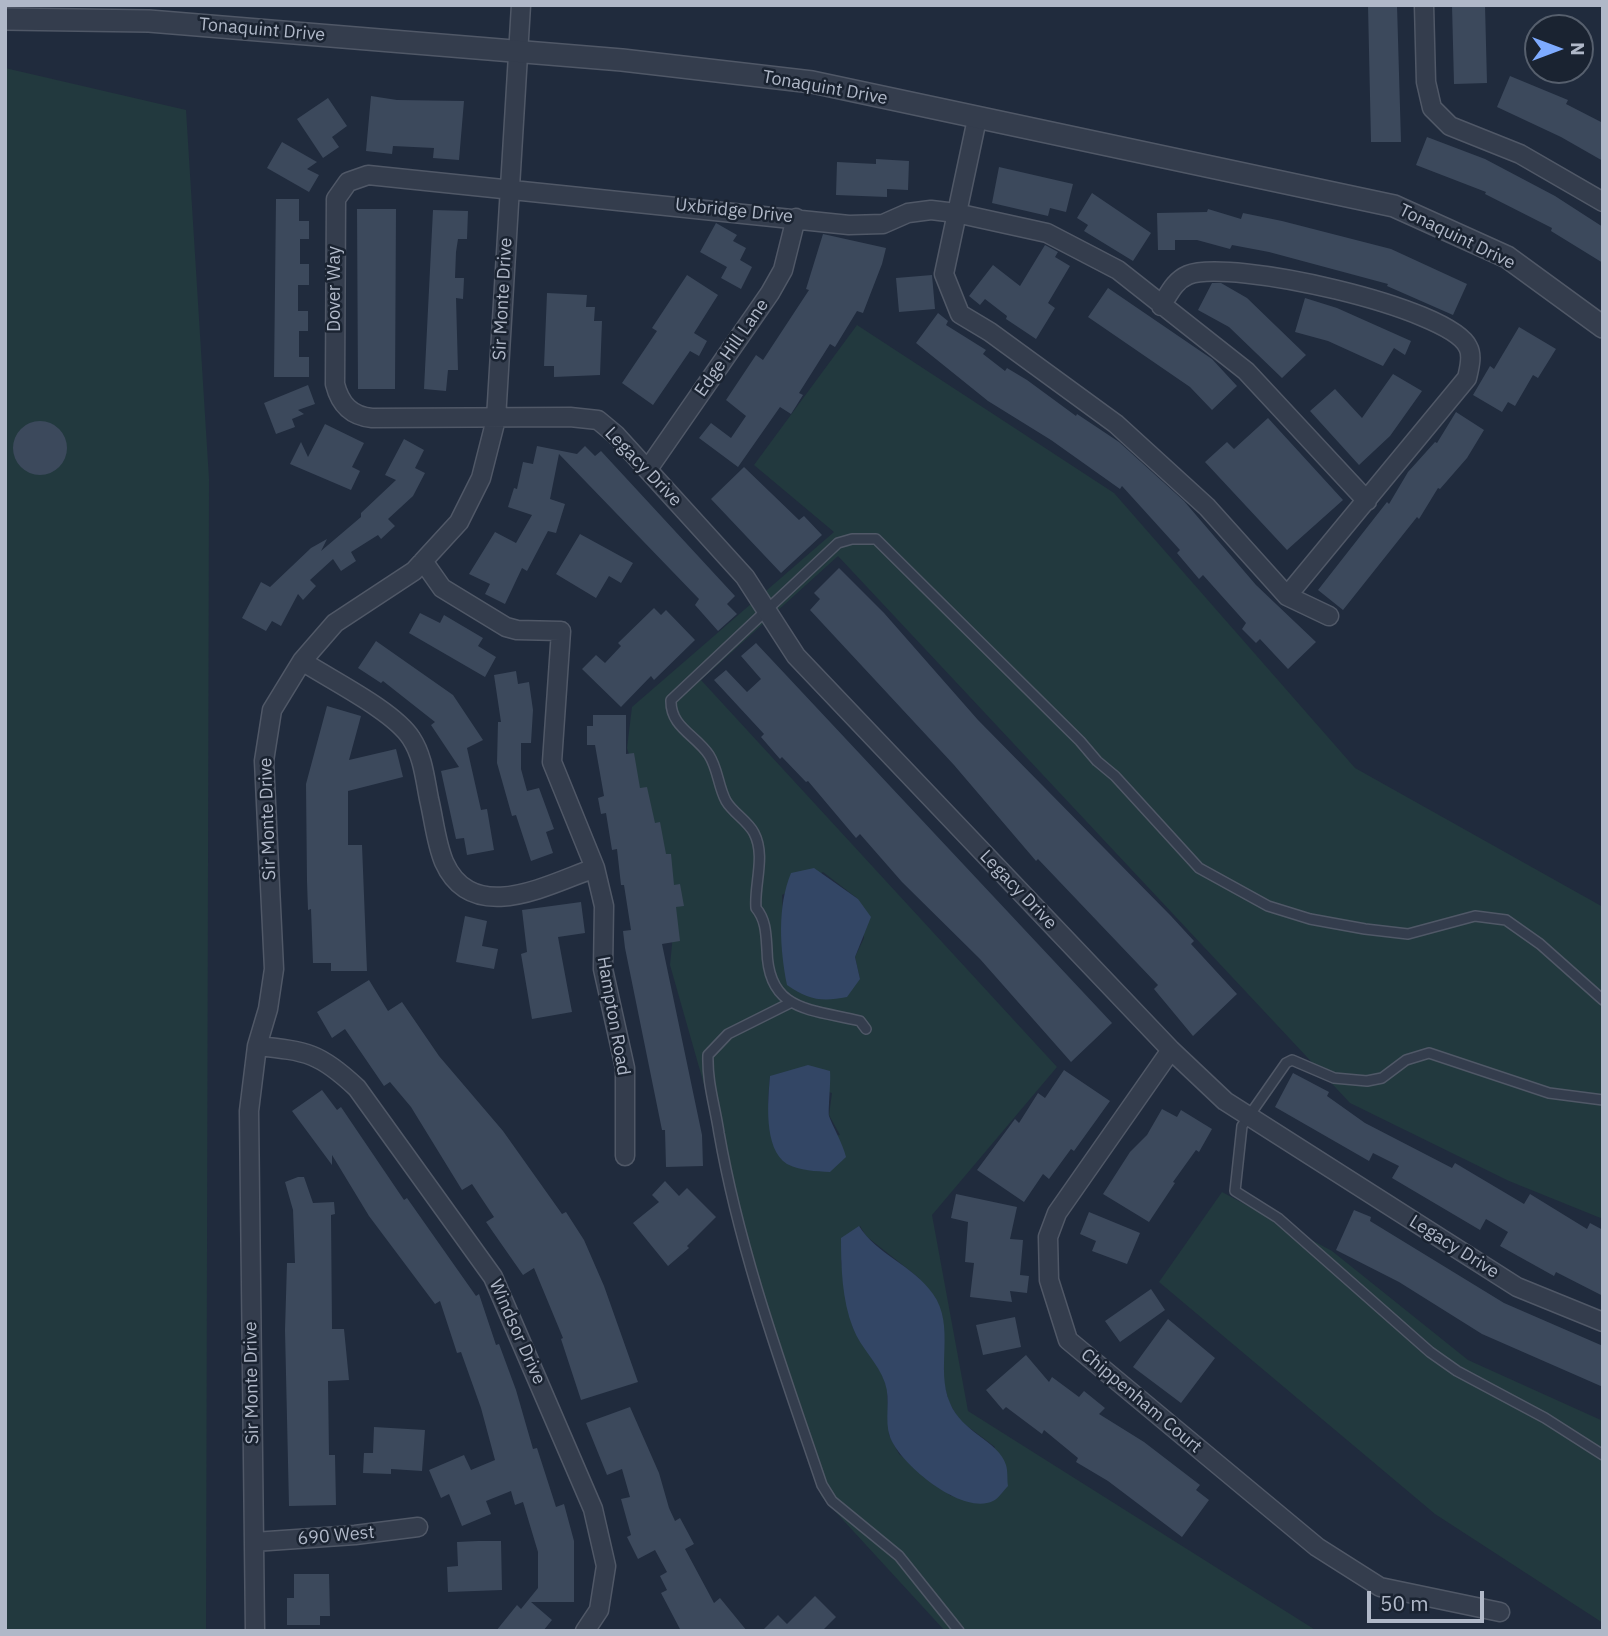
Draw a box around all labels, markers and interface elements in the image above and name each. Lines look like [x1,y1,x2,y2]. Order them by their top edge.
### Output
street label: Tonaquint Drive [198,14,326,46]
north arrow [1524,14,1594,84]
text: N [1566,42,1590,56]
street label: Tonaquint Drive [761,66,889,110]
street label: Uxbridge Drive [674,194,794,228]
street label: Tonaquint Drive [1395,200,1519,274]
street label: Sir Monte Drive [489,237,517,361]
street label: Dover Way [324,246,346,332]
street label: Edge Hill Lane [690,295,774,401]
street label: Legacy Drive [600,423,686,511]
street label: Sir Monte Drive [255,757,281,881]
street label: Legacy Drive [975,846,1061,934]
street label: Hampton Road [592,955,634,1077]
street label: Legacy Drive [1405,1211,1503,1283]
street label: Windsor Drive [484,1276,550,1388]
street label: Sir Monte Drive [240,1321,264,1445]
street label: Chippenham Court [1076,1344,1206,1458]
street label: 690 West [297,1522,375,1550]
scale bar [1370,1576,1487,1620]
text: 50 m [1380,1589,1429,1617]

